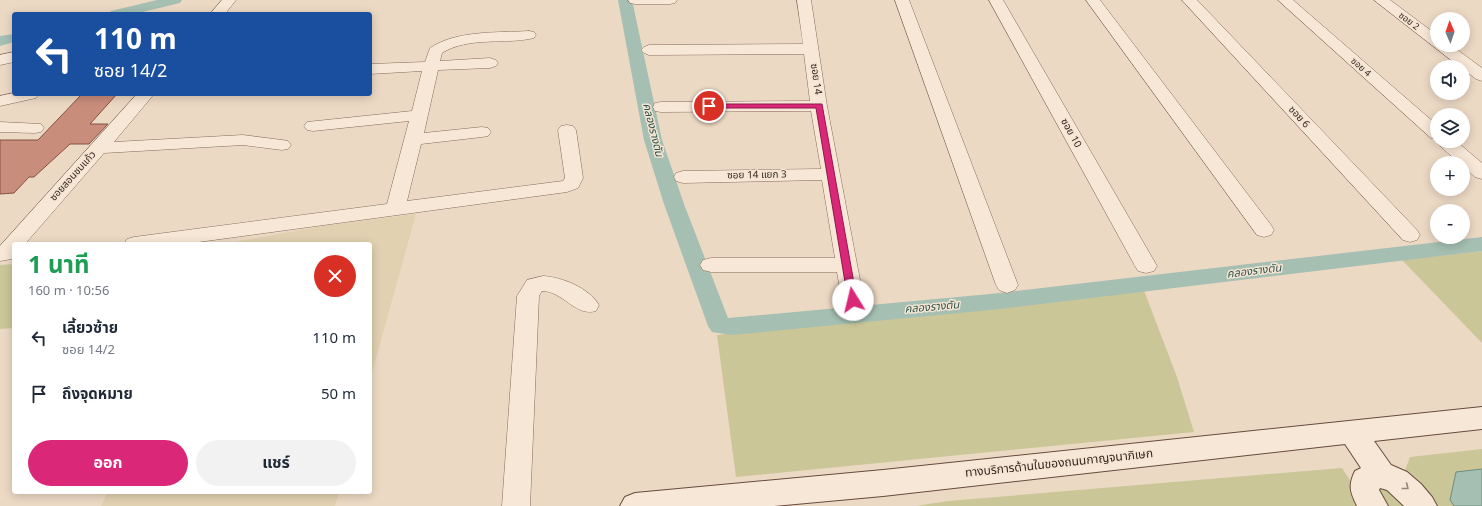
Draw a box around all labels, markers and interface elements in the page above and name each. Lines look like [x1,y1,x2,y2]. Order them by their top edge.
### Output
street label: ซอย 2 [1396,8,1422,34]
north arrow [1430,12,1470,52]
map controls [1430,12,1470,244]
text: 110 m [94,19,177,62]
icon: left [28,28,80,80]
street label: ซอย 4 [1348,54,1374,80]
text: ซอย 14/2 [94,58,167,85]
button: sound [1430,60,1470,100]
street label: ซอย 14 [806,62,826,96]
pin [692,89,726,123]
icon: arrive [698,95,720,117]
water label: คลองรางตัน [638,101,668,160]
street label: ซอย 6 [1284,102,1314,132]
button: layers [1430,108,1470,148]
street label: ซอย 10 [1056,115,1086,151]
street label: ซอยสอนชมแก้ว [46,147,100,205]
button: + [1430,156,1470,196]
street label: ซอย 14 แยก 3 [727,166,787,184]
button: − [1430,204,1470,244]
text: 1 นาที [28,248,89,284]
button: close [314,255,356,297]
water label: คลองรางตัน [1226,259,1283,283]
position arrow [832,279,874,321]
text: 160 m · 10:56 [28,281,109,301]
water label: คลองรางตัน [904,296,961,318]
text: เลี้ยวซ้าย [62,317,118,340]
icon: left [28,327,50,349]
text: 110 m [312,327,356,350]
text: ซอย 14/2 [62,340,115,360]
icon: arrive [28,383,50,405]
text: ถึงจุดหมาย [62,383,133,406]
text: 50 m [321,383,356,406]
button: ออก [28,440,188,486]
button: แชร์ [196,440,356,486]
street label: ทางบริการด้านในของถนนกาญจนาภิเษก [964,444,1154,482]
one-way arrow [1402,483,1409,490]

